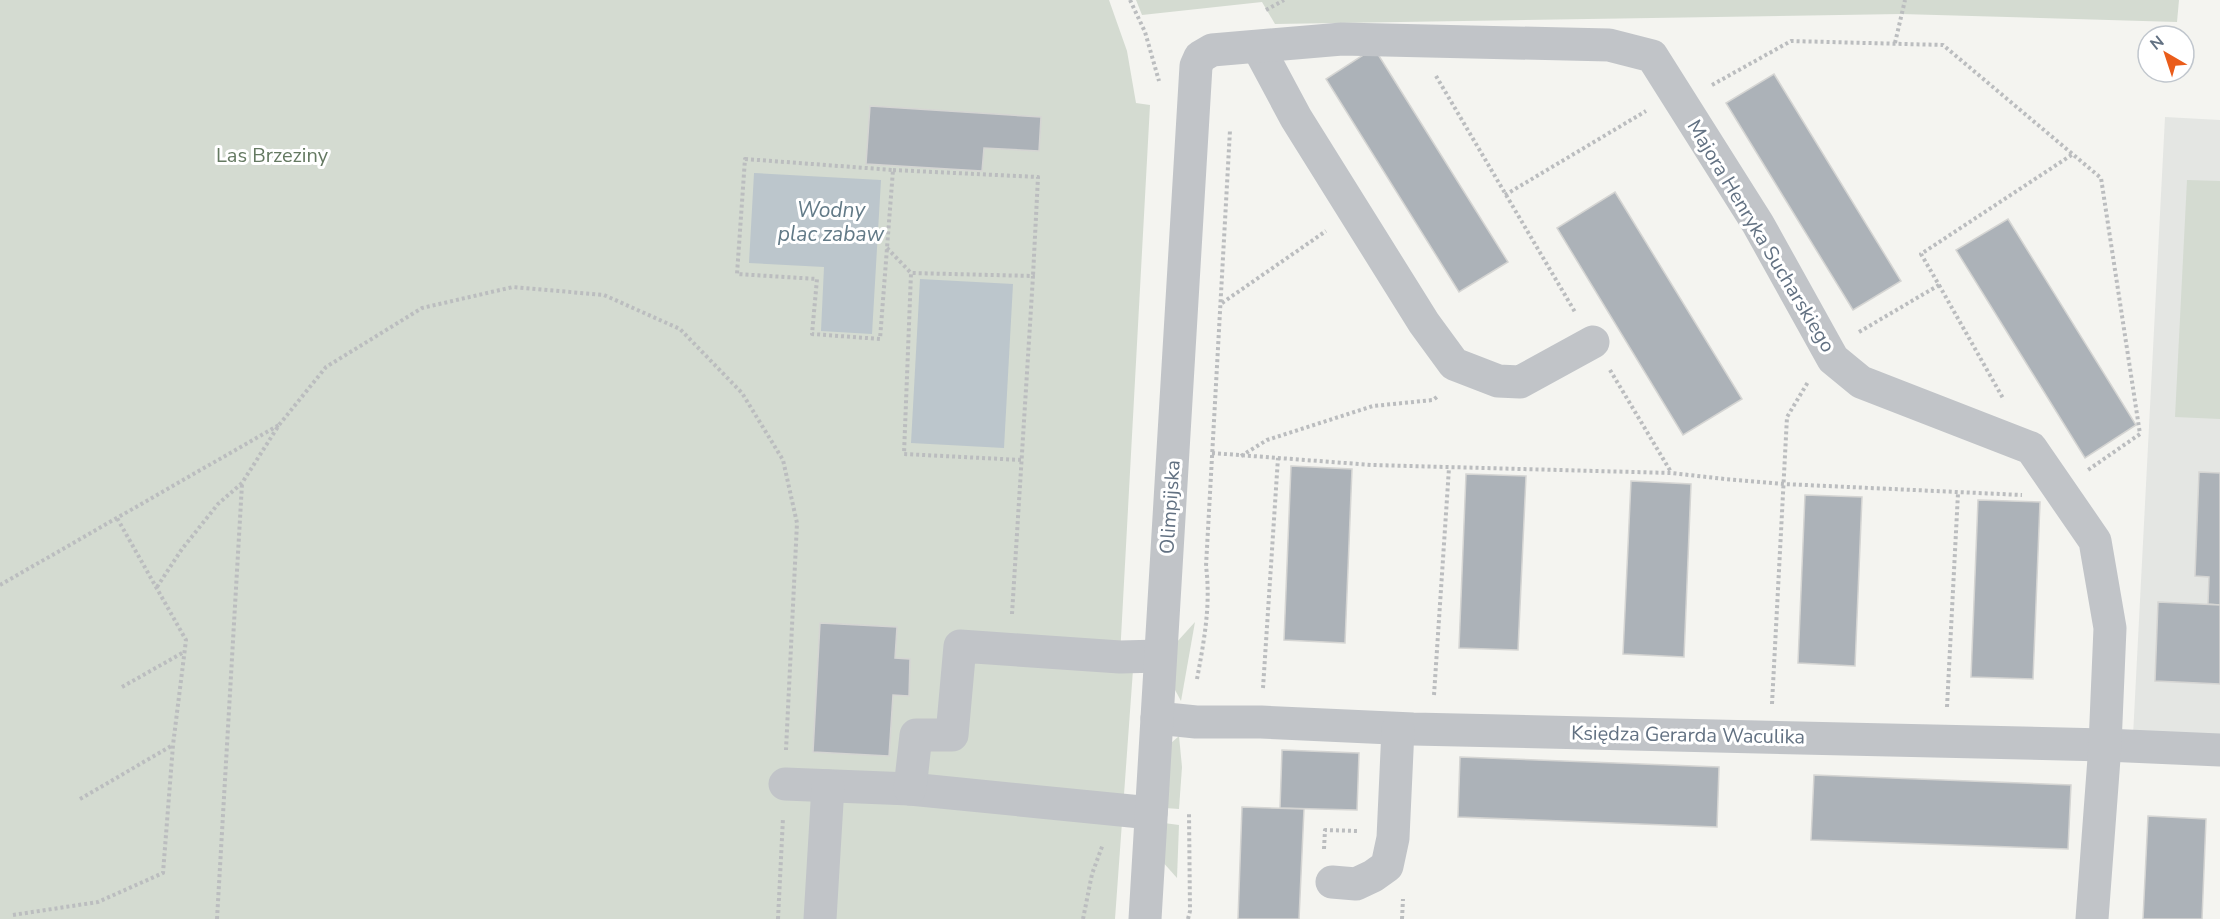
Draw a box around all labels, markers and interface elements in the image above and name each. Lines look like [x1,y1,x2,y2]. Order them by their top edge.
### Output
north arrow [2136,24,2196,84]
text: N [2146,31,2169,55]
street label: Majora Henryka Sucharskiego [1681,115,1841,357]
park label: Las Brzeziny [216,142,329,169]
water label: Wodny plac zabaw [778,196,885,248]
street label: Olimpijska [1153,459,1187,555]
street label: Księdza Gerarda Waculika [1571,719,1805,751]

